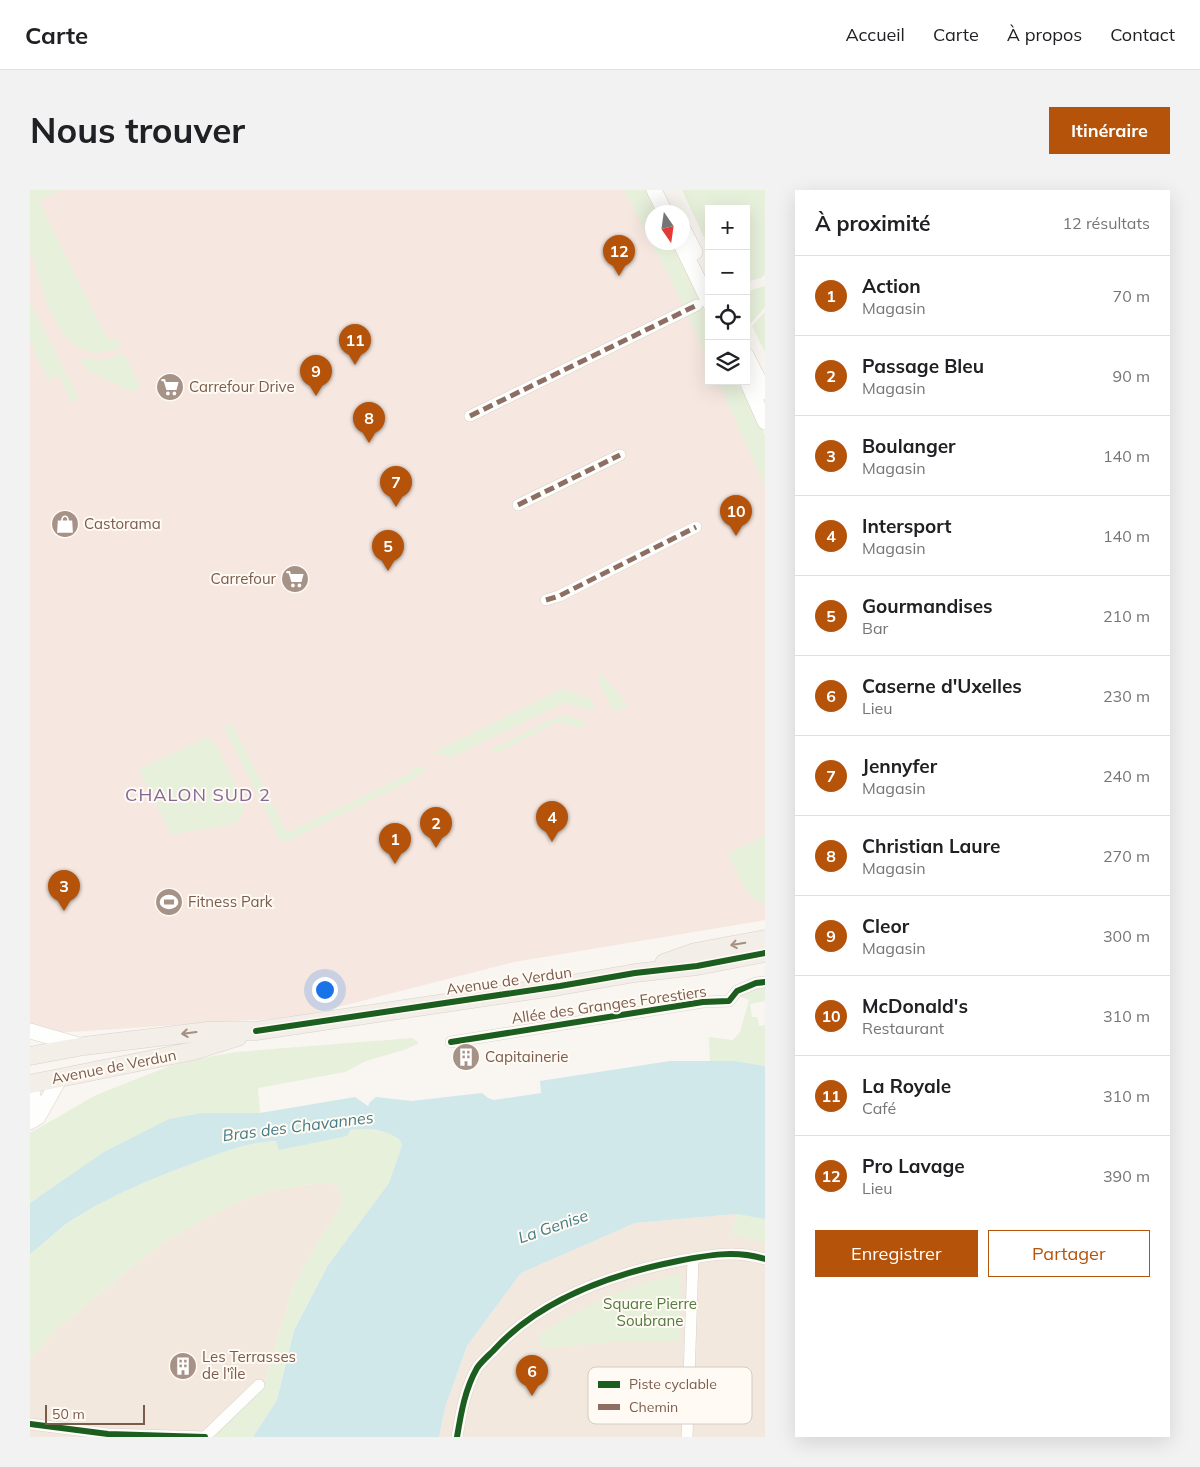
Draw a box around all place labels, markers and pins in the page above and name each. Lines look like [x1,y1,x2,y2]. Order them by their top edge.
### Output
pin: 12 [603,235,635,276]
pin: 11 [339,324,371,365]
pin: 9 [300,355,332,396]
supermarket icon: Carrefour Drive [155,372,185,402]
place label: Carrefour Drive [189,377,295,396]
pin: 8 [353,402,385,443]
pin: 7 [380,466,412,507]
pin: 10 [720,495,752,536]
shop icon: Castorama [50,509,80,539]
place label: Castorama [84,514,161,533]
pin: 5 [372,530,404,571]
supermarket icon: Carrefour [280,564,310,594]
place label: Carrefour [211,569,277,588]
pin: 4 [536,801,568,842]
pin: 2 [420,807,452,848]
pin: 1 [379,823,411,864]
pin: 3 [48,870,80,911]
sports icon: Fitness Park [154,887,184,917]
place label: Fitness Park [188,892,273,911]
building icon: Capitainerie [451,1042,481,1072]
place label: Capitainerie [485,1047,569,1066]
place label: Les Terrasses de l'île [202,1347,296,1383]
building icon: Les Terrasses de l'île [168,1351,198,1381]
pin: 6 [516,1355,548,1396]

